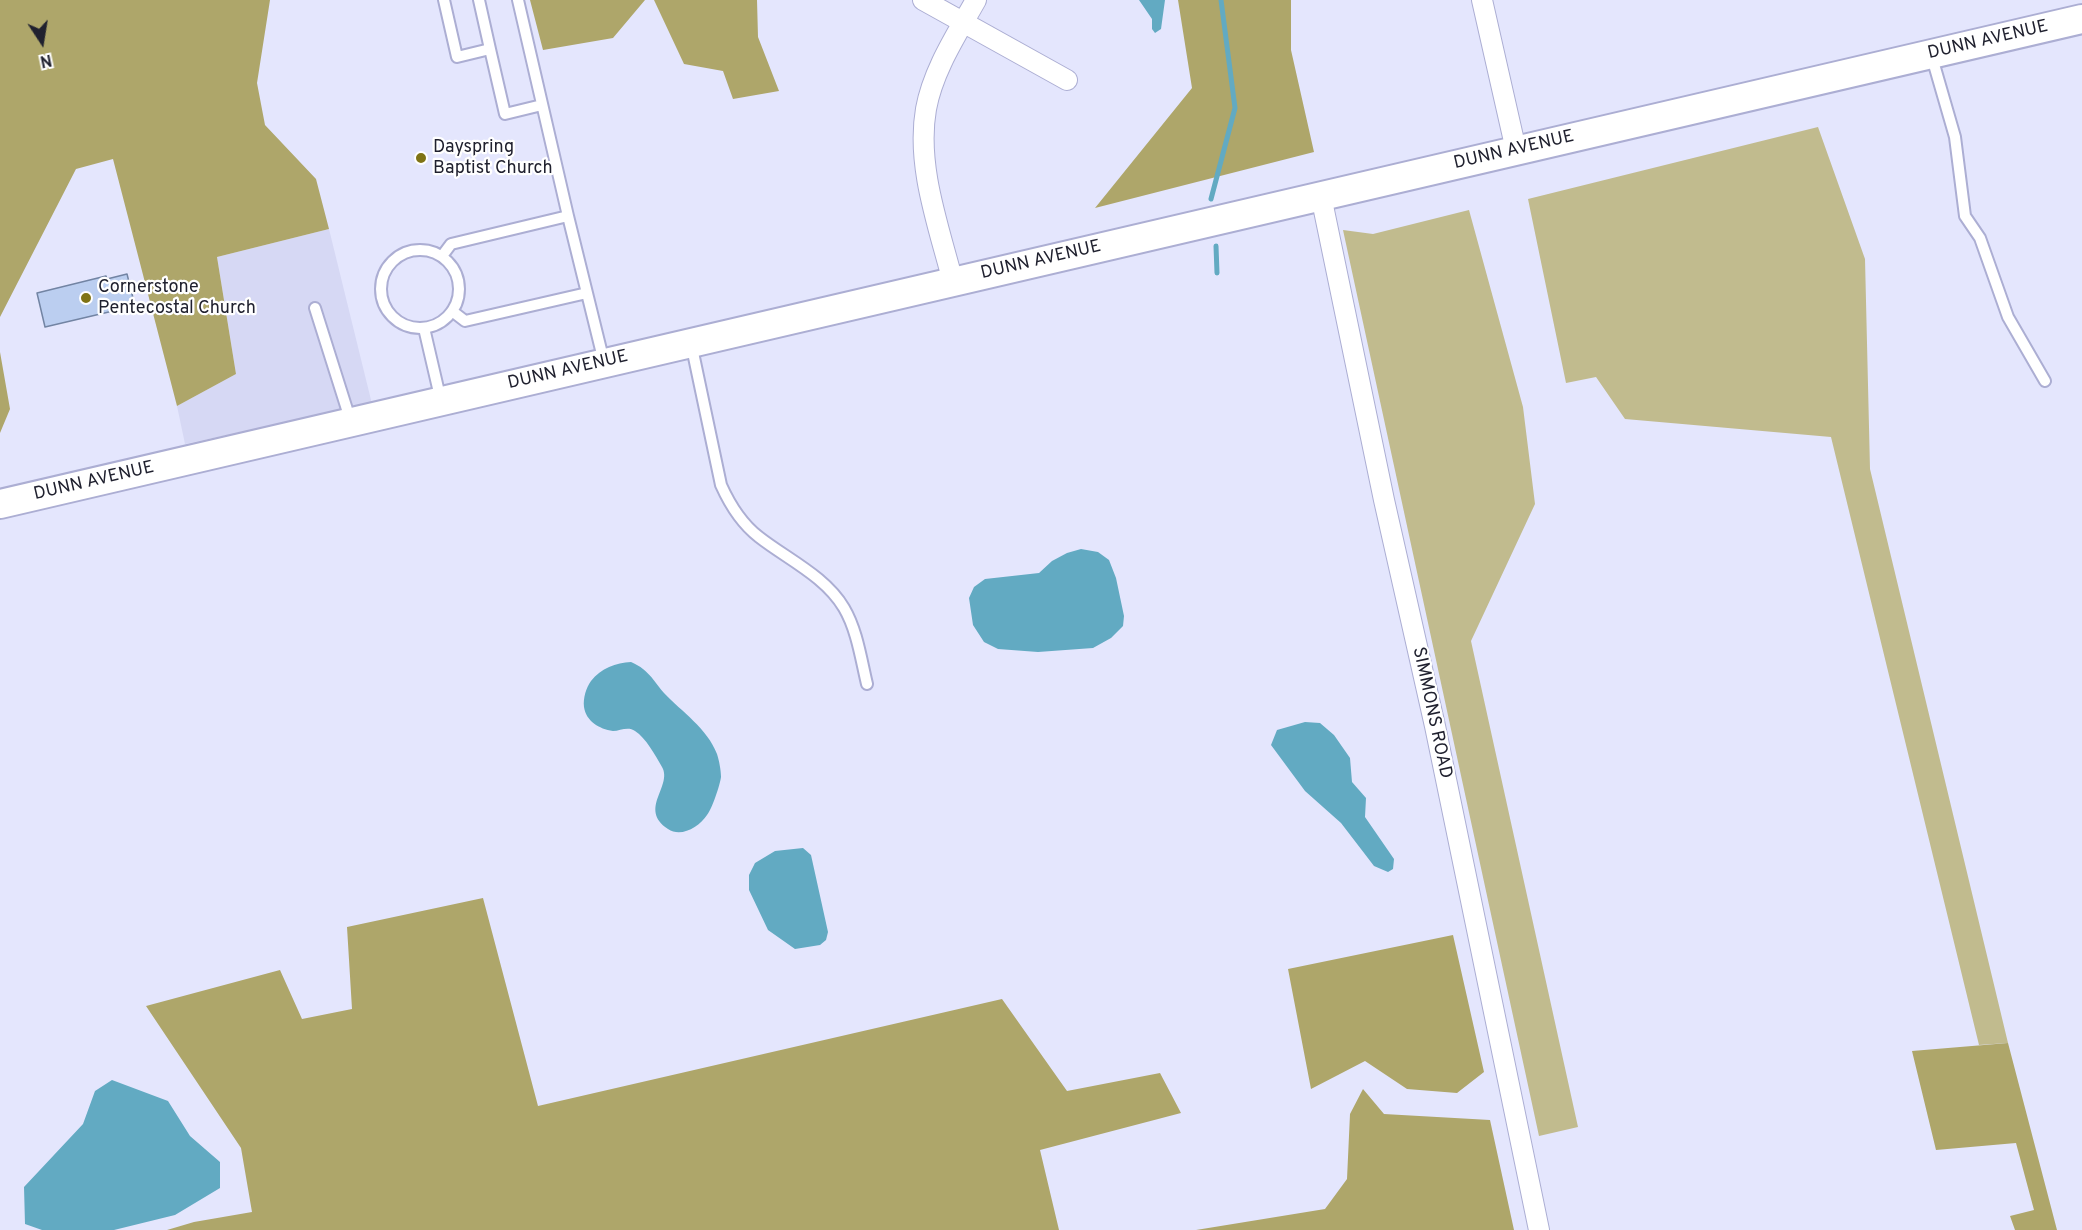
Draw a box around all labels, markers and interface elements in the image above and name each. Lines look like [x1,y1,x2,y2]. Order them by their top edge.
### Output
north arrow [12,12,72,72]
street label: DUNN AVENUE [1926,17,2050,65]
text: N [38,49,53,71]
street label: DUNN AVENUE [1452,127,1576,175]
place label: Dayspring Baptist Church [433,137,553,180]
marker: Dayspring Baptist Church [414,151,428,165]
street label: DUNN AVENUE [979,237,1103,285]
place label: Cornerstone Pentecostal Church [98,277,256,320]
marker: Cornerstone Pentecostal Church [79,291,93,305]
street label: DUNN AVENUE [506,347,630,395]
street label: DUNN AVENUE [32,458,156,506]
street label: SIMMONS ROAD [1407,645,1455,781]

